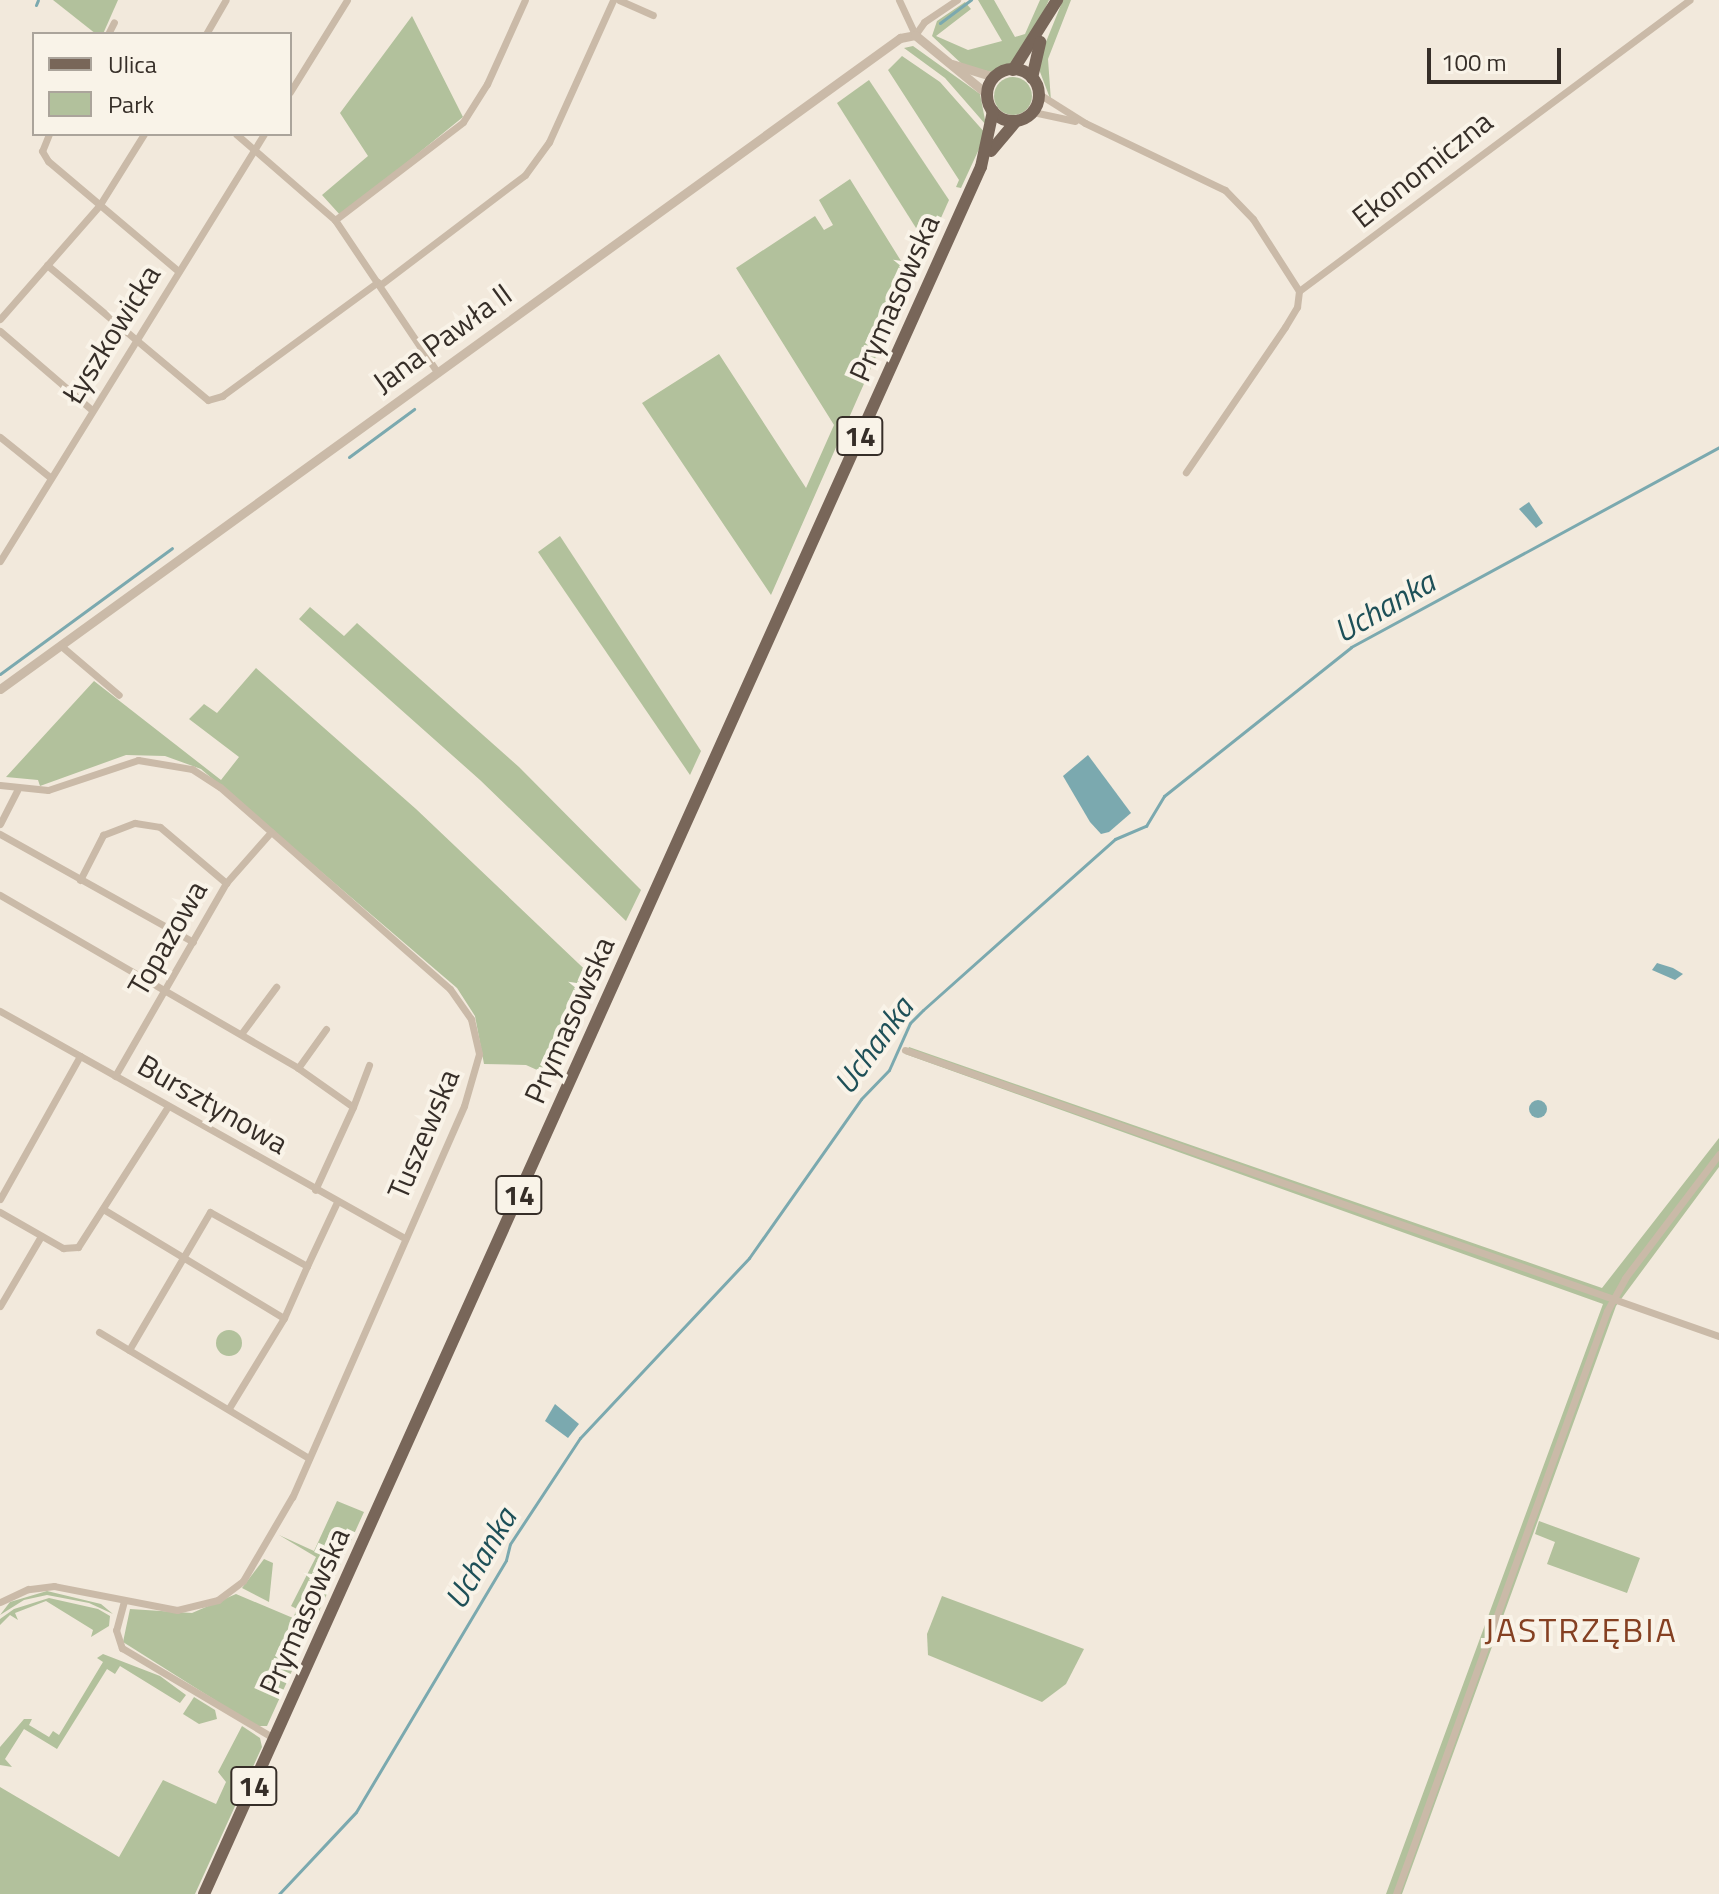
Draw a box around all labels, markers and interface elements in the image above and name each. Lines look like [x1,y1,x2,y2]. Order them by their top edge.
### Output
legend [32,32,292,136]
scale bar [1431,32,1565,82]
text: 100 m [1441,44,1507,80]
text: Ulica [108,46,157,82]
text: Park [108,86,154,122]
street label: Ekonomiczna [1345,103,1499,235]
street label: Prymasowska [841,209,947,387]
street label: Łyszkowicka [54,258,168,410]
street label: Jana Pawła II [366,276,518,400]
road number: 14 [836,412,884,460]
water label: Uchanka [1327,562,1441,650]
street label: Topazowa [120,874,214,1002]
street label: Prymasowska [516,931,622,1109]
water label: Uchanka [825,989,921,1101]
street label: Bursztynowa [132,1047,294,1161]
street label: Tuszewska [380,1064,466,1204]
road number: 14 [495,1171,543,1219]
water label: Uchanka [436,1501,524,1615]
street label: Prymasowska [251,1522,357,1700]
district label: JASTRZĘBIA [1484,1610,1678,1650]
road number: 14 [230,1762,278,1810]

